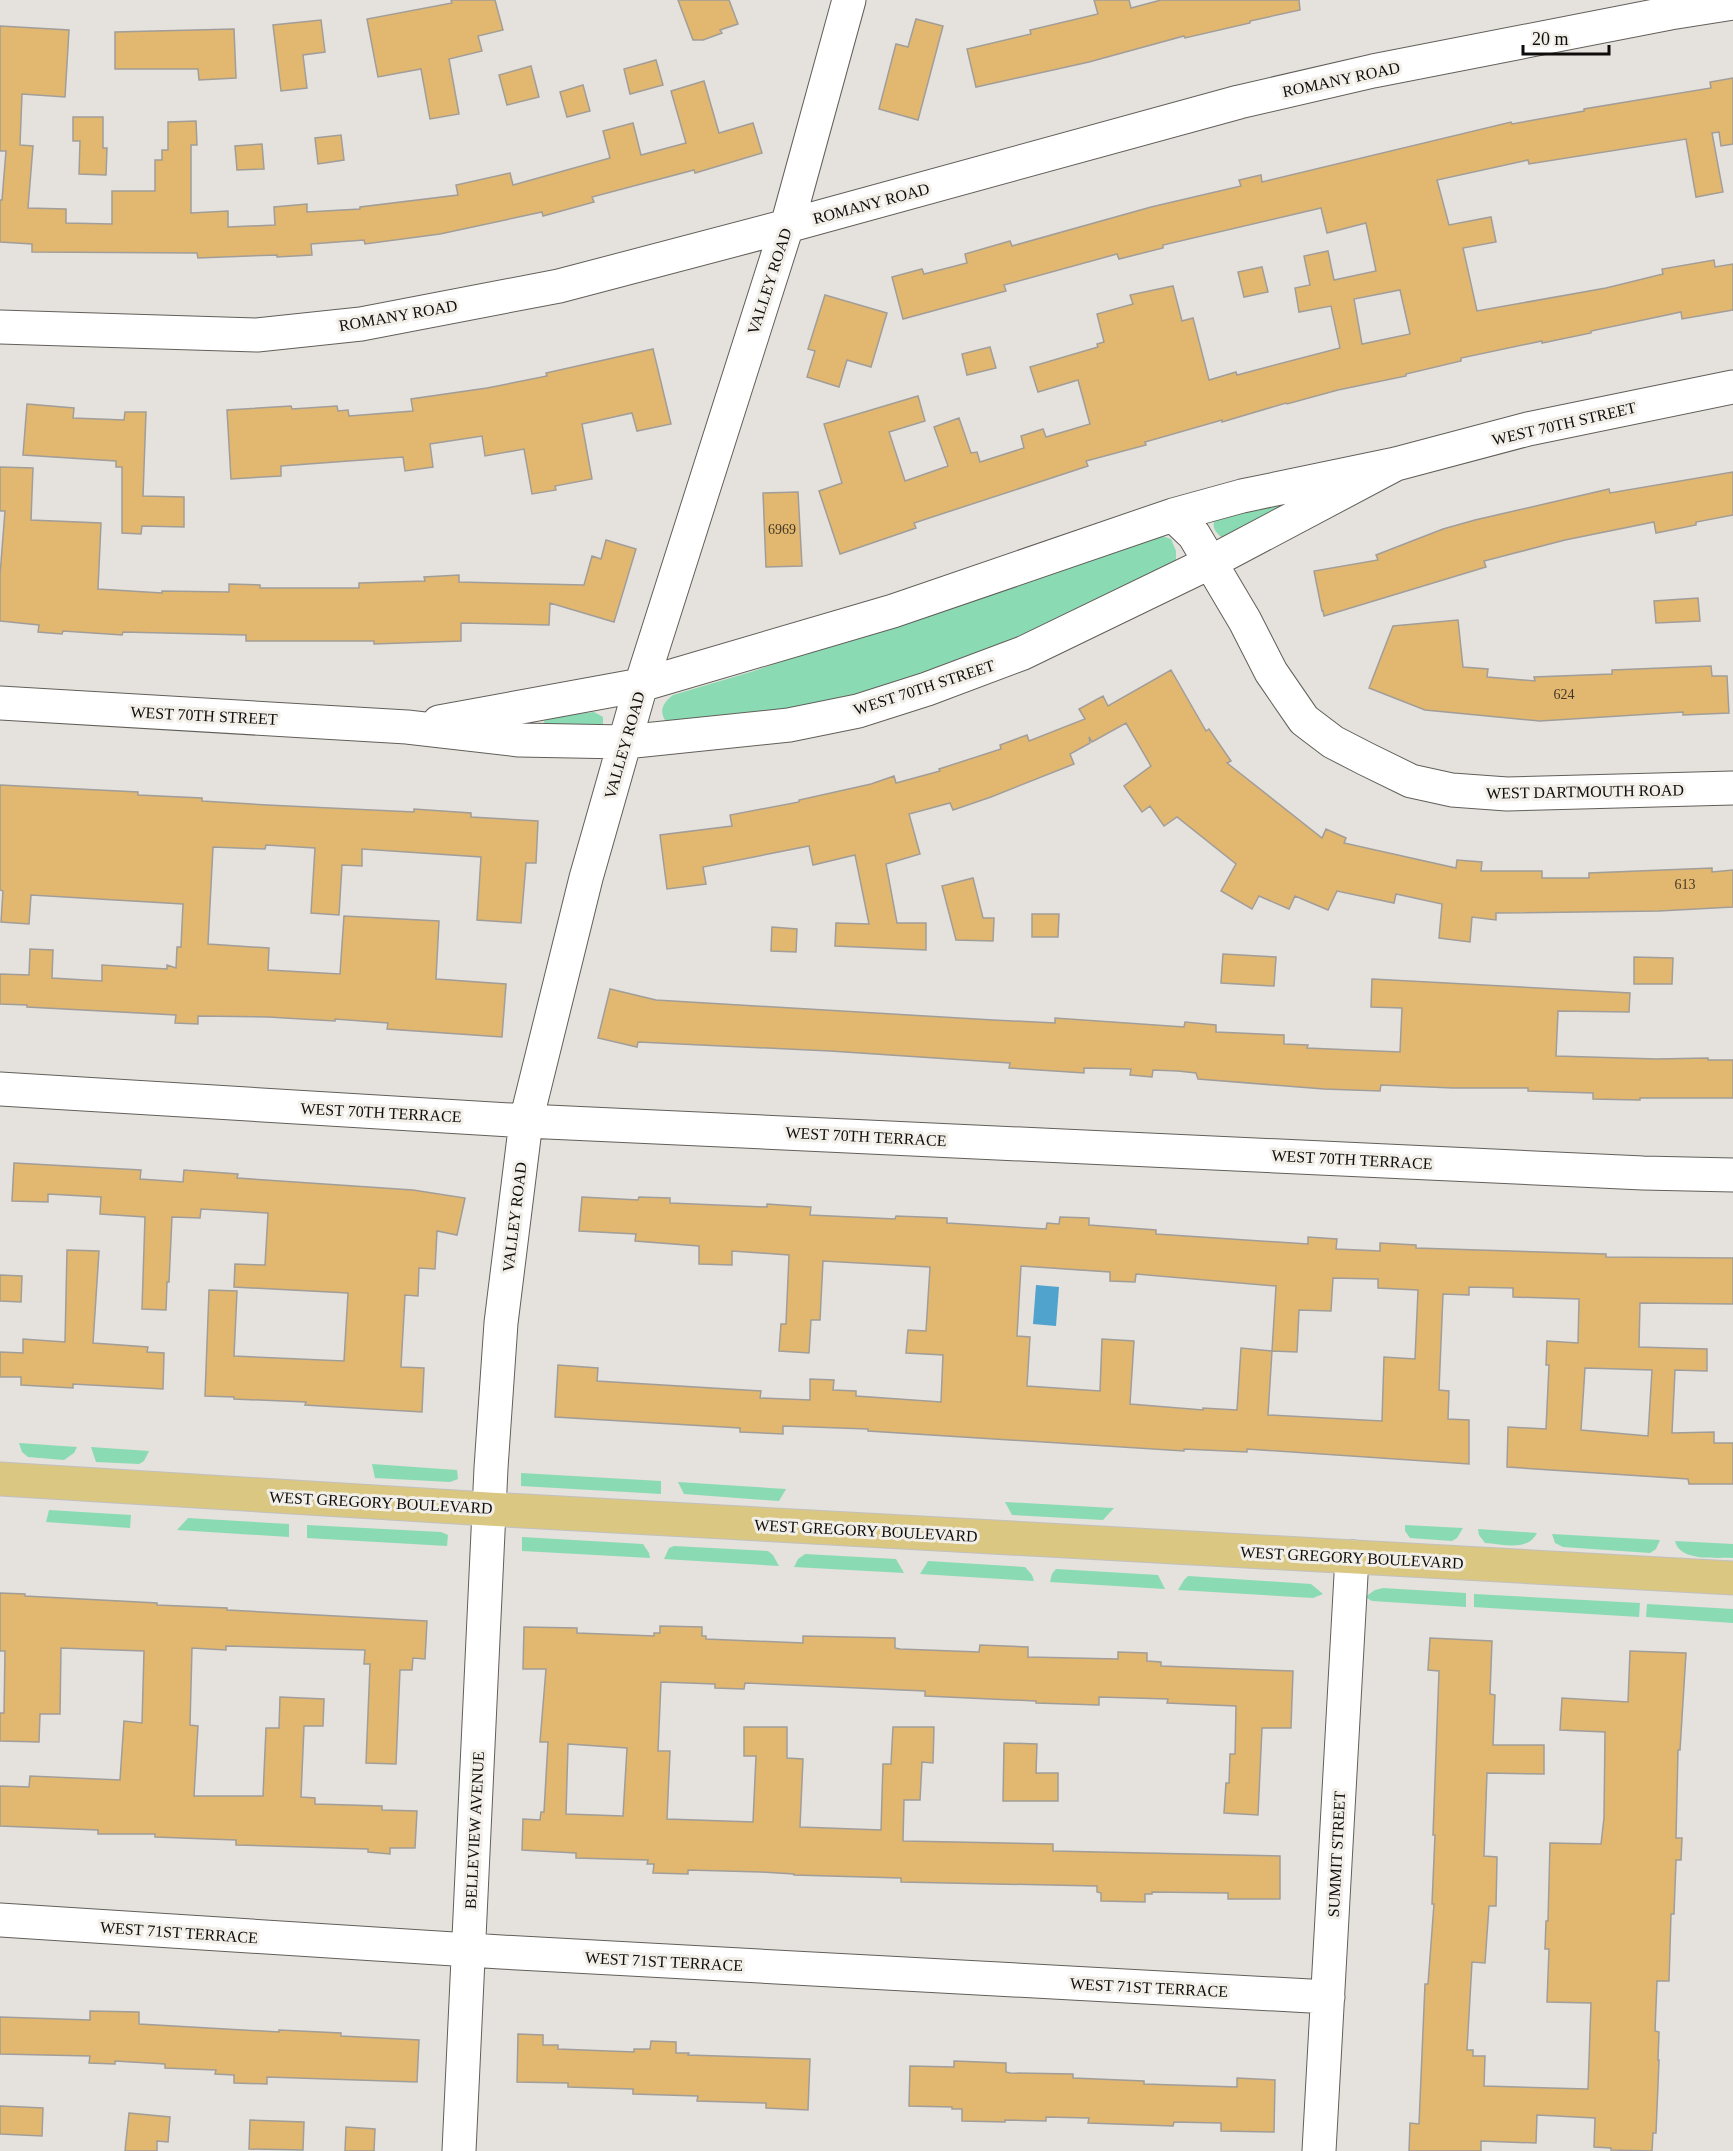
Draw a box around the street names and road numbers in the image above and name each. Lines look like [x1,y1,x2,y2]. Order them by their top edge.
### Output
street label: ROMANY ROAD [1281,59,1401,100]
street label: ROMANY ROAD [811,180,931,227]
street label: VALLEY ROAD [744,226,795,336]
street label: ROMANY ROAD [338,297,459,334]
street label: WEST 70TH STREET [1490,399,1638,448]
street label: WEST 70TH STREET [852,657,997,718]
street label: VALLEY ROAD [601,690,648,801]
street label: WEST 70TH STREET [130,703,278,728]
street label: WEST DARTMOUTH ROAD [1486,781,1684,802]
street label: WEST 70TH TERRACE [300,1100,462,1125]
street label: WEST 70TH TERRACE [785,1124,947,1149]
street label: WEST 70TH TERRACE [1271,1147,1433,1172]
street label: VALLEY ROAD [499,1161,530,1273]
street label: WEST GREGORY BOULEVARD [269,1488,493,1517]
street label: WEST GREGORY BOULEVARD [754,1516,978,1545]
street label: WEST GREGORY BOULEVARD [1240,1543,1464,1572]
street label: BELLEVIEW AVENUE [462,1751,487,1909]
street label: SUMMIT STREET [1325,1790,1348,1918]
street label: WEST 71ST TERRACE [99,1919,258,1946]
street label: WEST 71ST TERRACE [585,1949,743,1974]
street label: WEST 71ST TERRACE [1070,1975,1228,2000]

